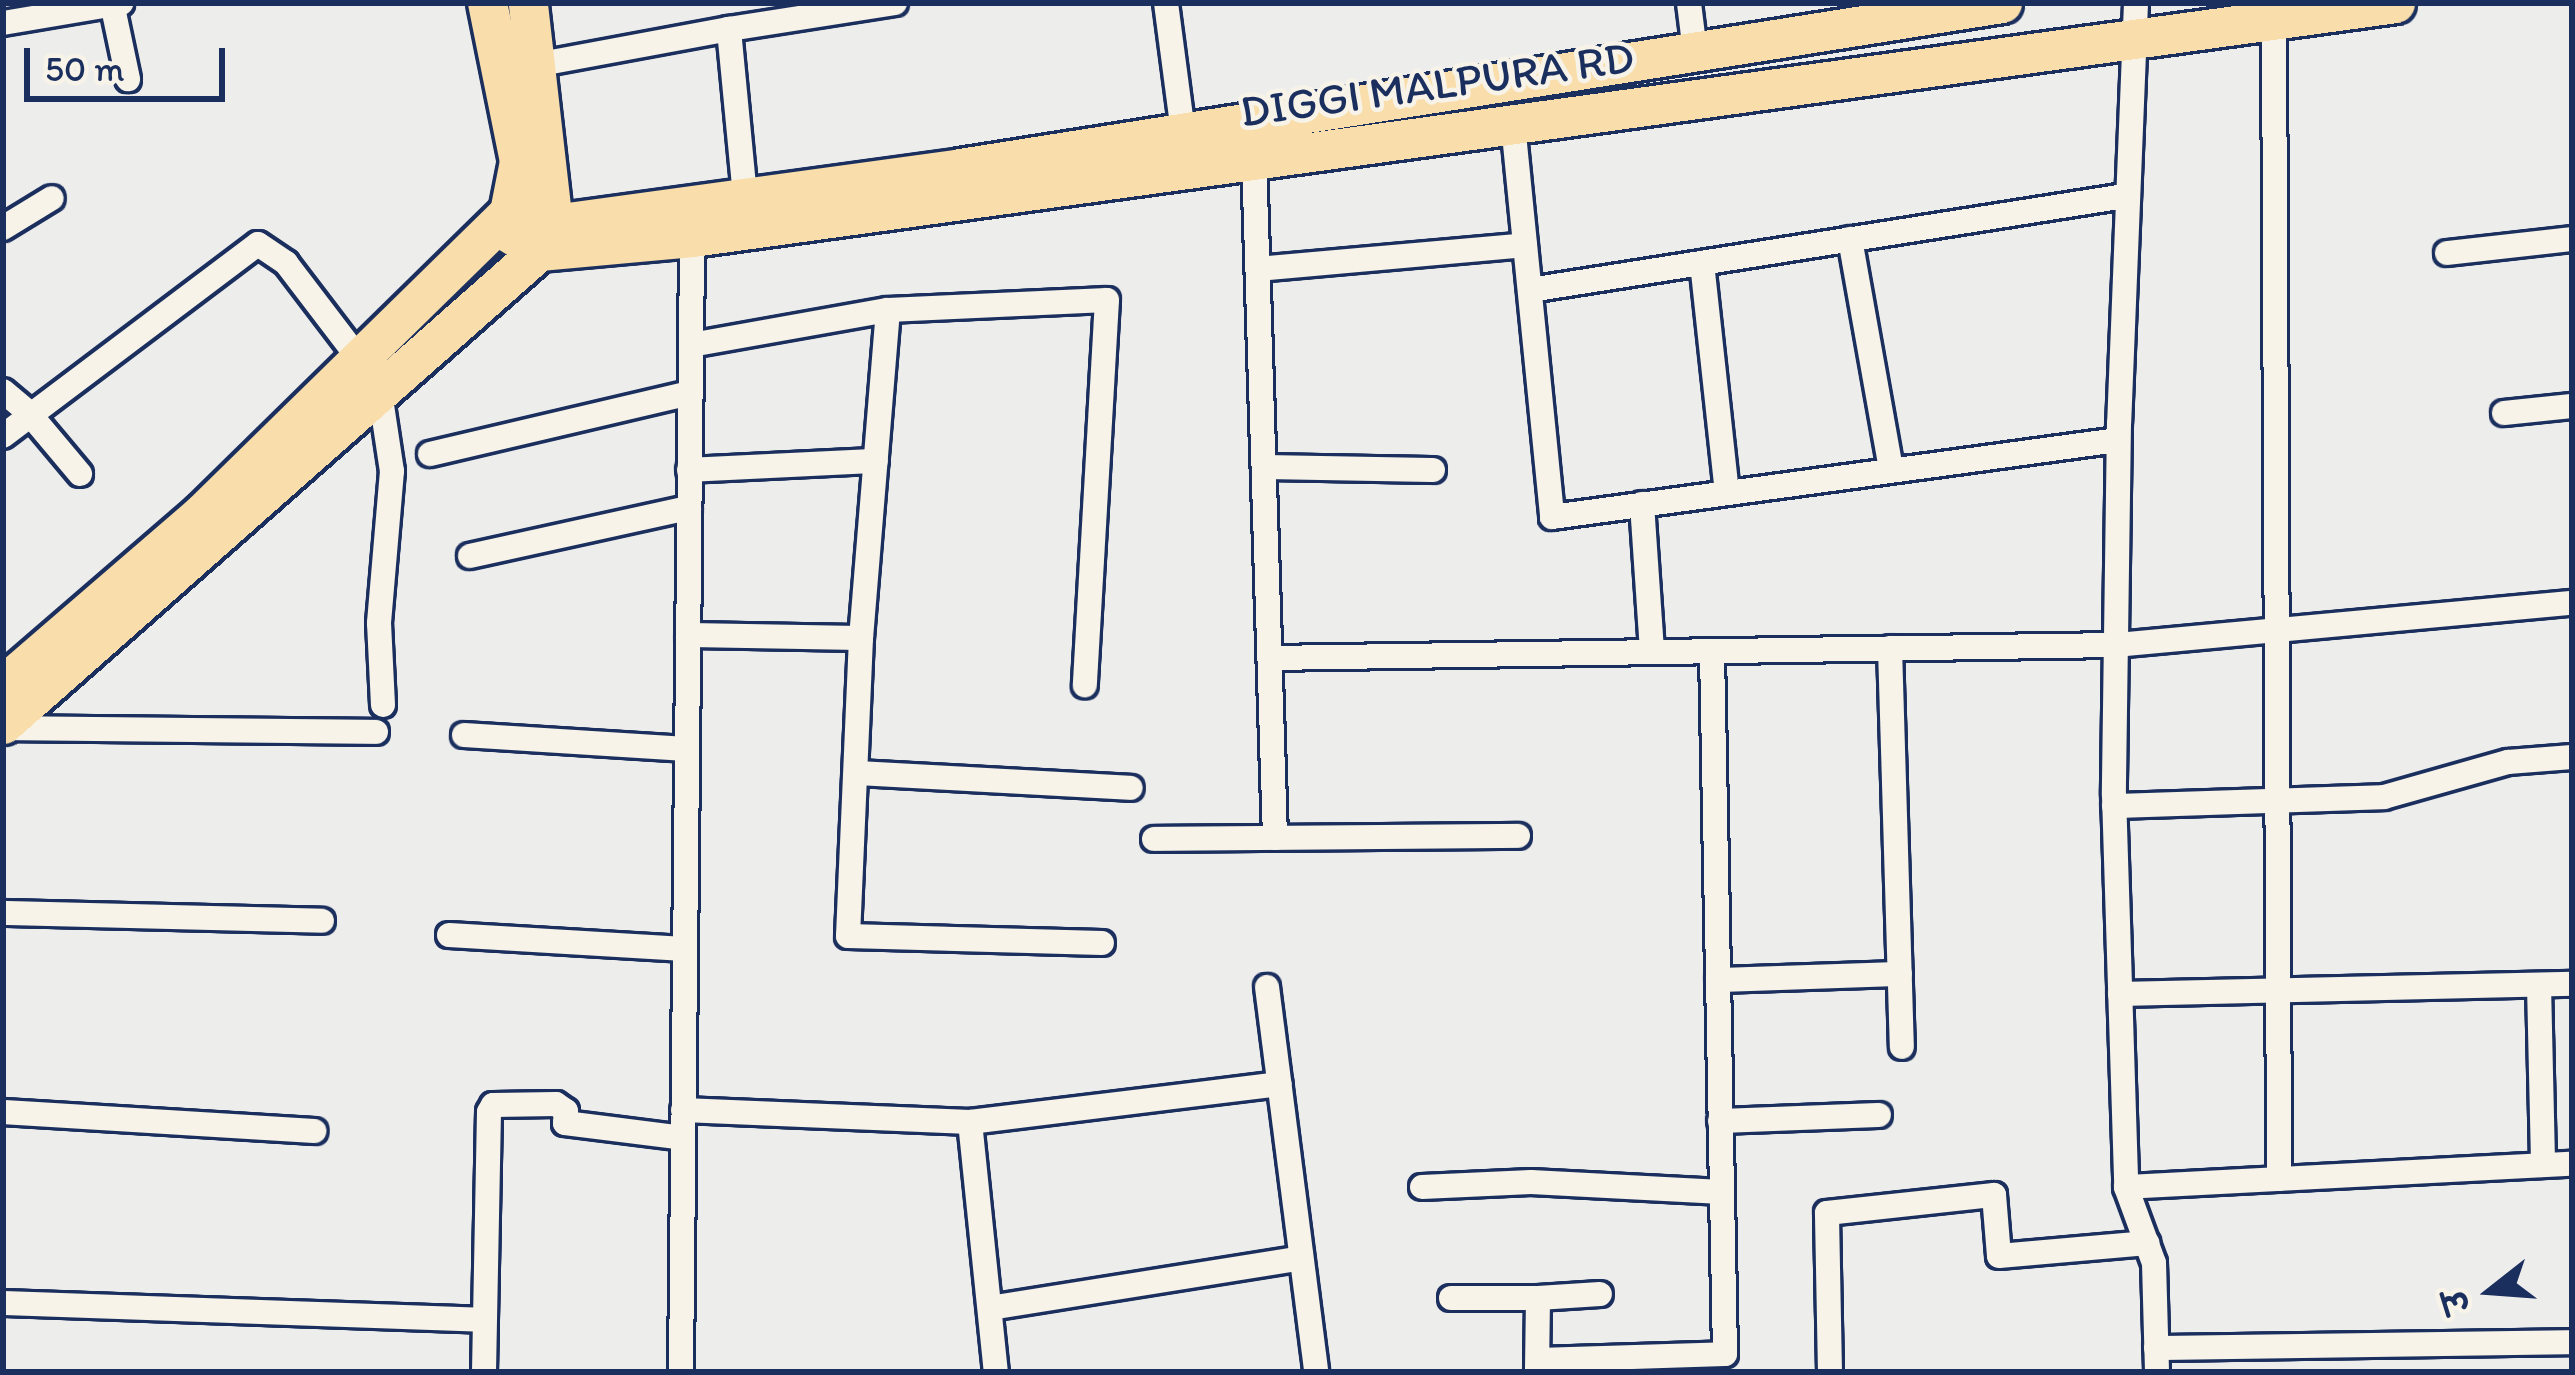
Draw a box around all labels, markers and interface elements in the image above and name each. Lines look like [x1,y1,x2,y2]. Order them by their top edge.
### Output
scale bar [30,24,231,98]
street label: DIGGI MALPURA RD [1238,30,1636,138]
text: 50 m [45,47,124,90]
north arrow [2431,1231,2551,1351]
text: उ [2434,1285,2478,1318]

